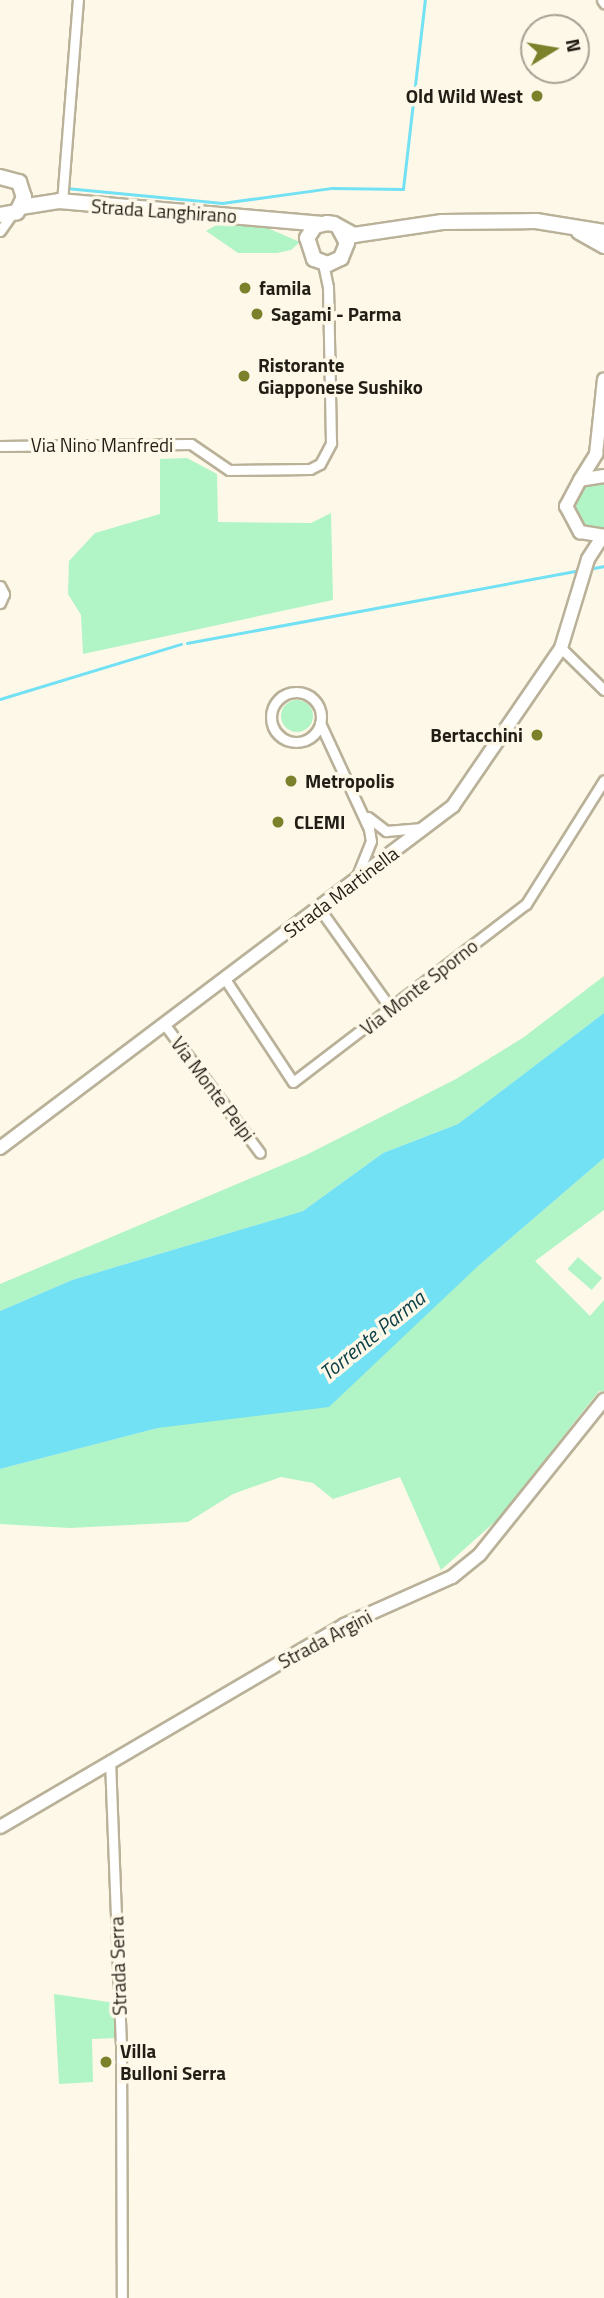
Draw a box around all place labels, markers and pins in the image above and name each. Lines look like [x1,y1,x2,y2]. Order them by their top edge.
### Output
place label: Old Wild West [406,85,523,107]
marker: Old Wild West [529,88,545,104]
place label: famila [259,277,311,299]
marker: famila [237,280,253,296]
place label: Sagami - Parma [271,303,401,325]
marker: Sagami - Parma [249,306,265,322]
place label: Ristorante Giapponese Sushiko [258,354,423,398]
marker: Ristorante Giapponese Sushiko [236,368,252,384]
place label: Bertacchini [430,724,523,746]
marker: Bertacchini [529,727,545,743]
place label: Metropolis [305,770,394,792]
marker: Metropolis [283,773,299,789]
place label: CLEMI [294,811,346,833]
marker: CLEMI [268,812,288,832]
place label: Villa Bulloni Serra [120,2040,226,2084]
marker: Villa Bulloni Serra [98,2054,114,2070]

